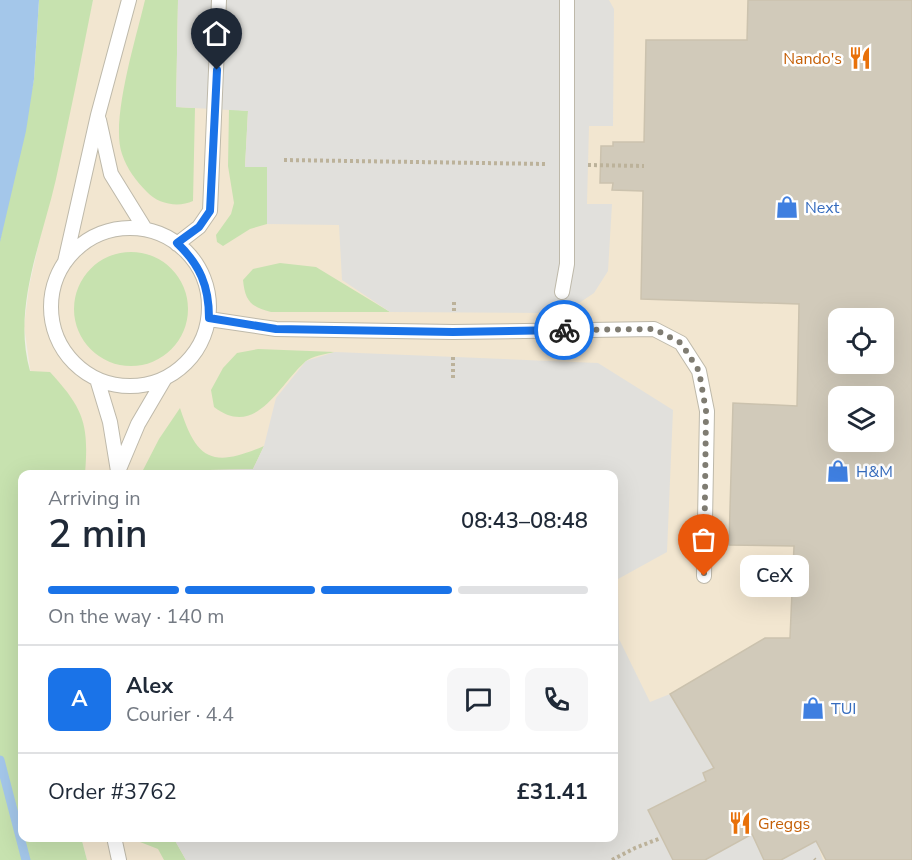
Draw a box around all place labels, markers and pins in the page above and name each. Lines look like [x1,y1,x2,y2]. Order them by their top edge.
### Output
pin [191,8,242,70]
restaurant icon: Nando's [847,45,873,71]
place label: Nando's [783,48,842,70]
shop icon: Next [774,194,800,220]
place label: Next [805,197,840,219]
shop icon: H&M [825,458,851,484]
place label: H&M [856,461,893,483]
pin [678,514,729,576]
callout: CeX [740,555,809,597]
shop icon: TUI [800,695,826,721]
place label: TUI [831,698,856,720]
restaurant icon: Greggs [727,810,753,836]
place label: Greggs [758,813,810,835]

